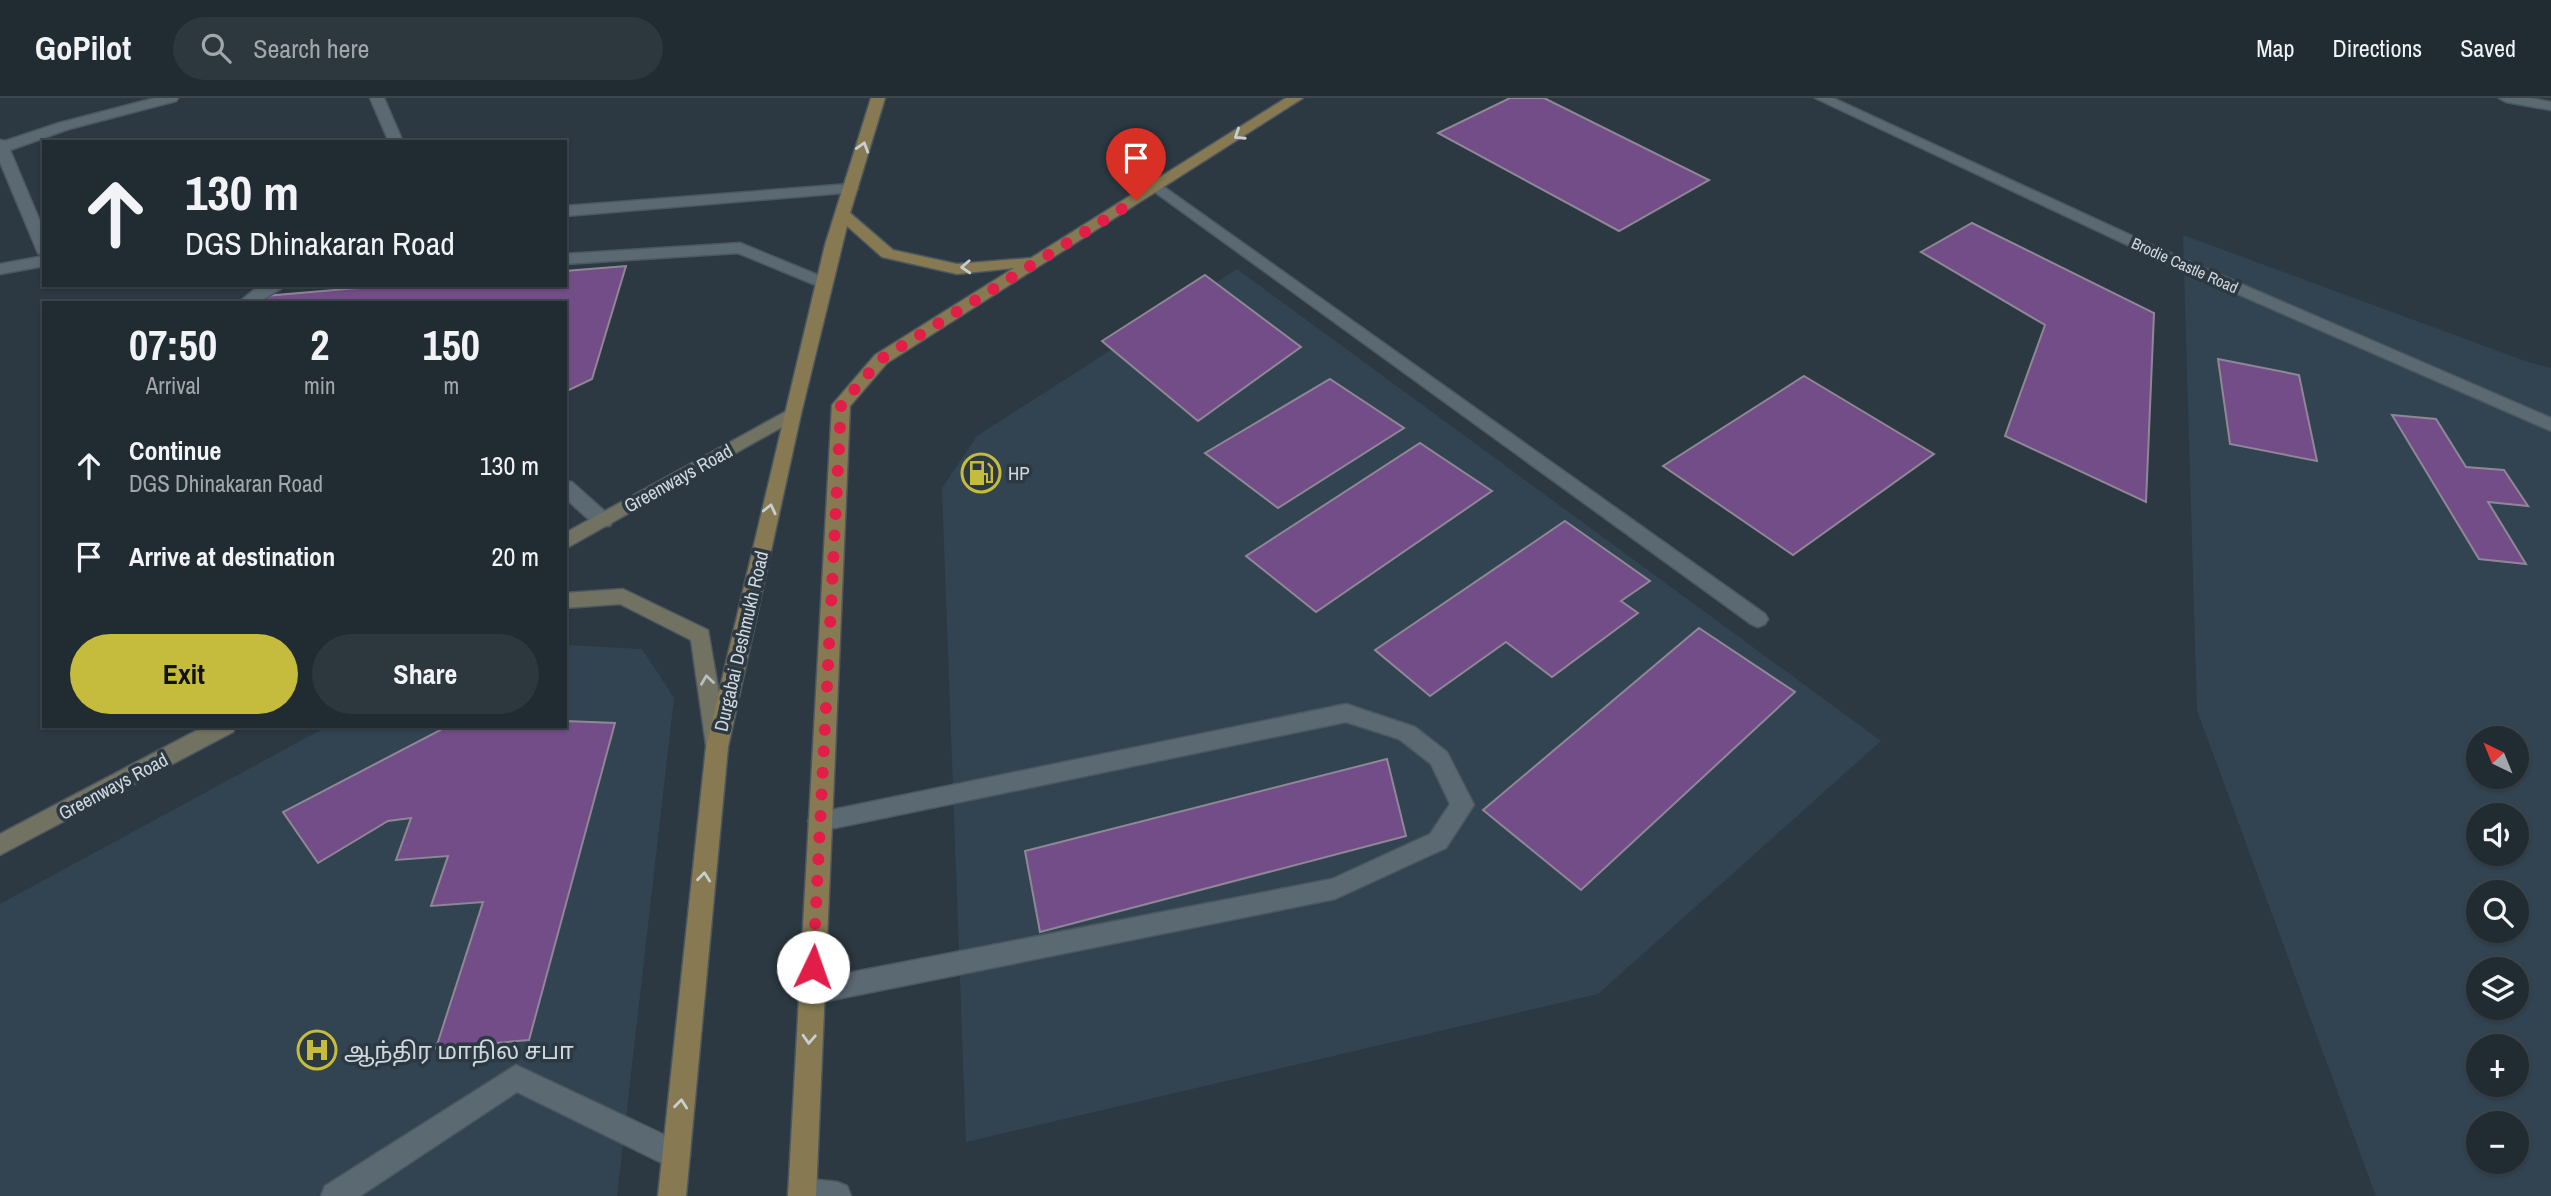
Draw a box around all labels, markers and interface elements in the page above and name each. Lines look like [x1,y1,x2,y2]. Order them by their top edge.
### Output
search box [173,17,663,80]
text: GoPilot [35,26,131,70]
icon: search [197,29,235,67]
text: Search here [253,31,369,66]
text: Map [2256,32,2294,64]
text: Directions [2332,32,2422,64]
text: Saved [2460,32,2516,64]
one-way arrow [1233,126,1246,139]
pin [1106,128,1166,200]
icon: arrive [1117,139,1155,177]
one-way arrow [854,141,869,153]
text: 130 m [185,159,299,225]
icon: ahead [70,168,161,259]
text: DGS Dhinakaran Road [185,222,455,265]
street label: Brodie Castle Road [2128,232,2242,298]
one-way arrow [960,260,971,275]
text: 07:50 [129,317,217,373]
text: 2 [310,317,329,373]
text: 150 [423,317,480,373]
text: Arrival [146,370,200,401]
text: min [304,370,336,401]
text: m [443,370,459,401]
text: Continue [129,433,221,468]
street label: Greenways Road [619,437,737,519]
icon: ahead [70,447,108,485]
text: 130 m [480,448,539,483]
fuel station icon: HP [960,452,1002,494]
place label: HP [1008,460,1030,486]
text: DGS Dhinakaran Road [129,468,323,499]
one-way arrow [762,503,777,515]
icon: arrive [70,538,108,576]
text: Arrive at destination [129,539,335,574]
text: 20 m [492,539,539,574]
street label: Durgabai Deshmukh Road [708,548,774,734]
button: Exit [70,634,298,714]
button: Share [312,634,539,714]
one-way arrow [700,674,715,686]
north arrow [2466,726,2529,789]
map controls [2466,726,2529,1174]
street label: Greenways Road [54,746,172,826]
button: sound [2466,803,2529,866]
one-way arrow [696,872,711,883]
button: search [2466,880,2529,943]
position arrow [776,930,850,1004]
button: layers [2466,957,2529,1020]
hospital icon: ஆந்திர மாநில சபா [296,1029,338,1071]
one-way arrow [802,1034,817,1045]
button: + [2466,1034,2529,1097]
place label: ஆந்திர மாநில சபா [344,1035,574,1067]
one-way arrow [673,1098,688,1109]
button: − [2466,1111,2529,1174]

